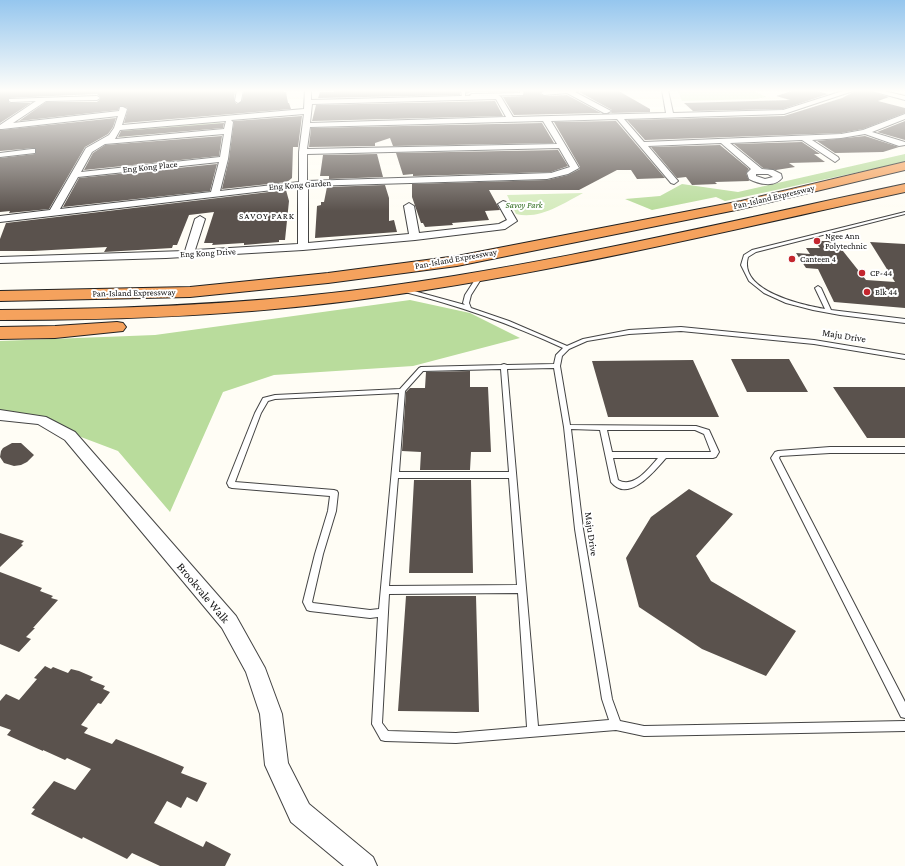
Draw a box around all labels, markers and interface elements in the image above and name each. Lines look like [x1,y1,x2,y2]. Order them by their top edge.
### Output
street label: Eng Kong Place [122,159,178,175]
street label: Eng Kong Garden [268,177,332,193]
street label: Pan-Island Expressway [732,182,816,212]
park label: Savoy Park [505,200,543,210]
district label: SAVOY PARK [239,211,295,221]
place label: Ngee Ann Polytechnic [825,231,867,252]
marker: Ngee Ann Polytechnic [812,236,822,246]
street label: Eng Kong Drive [180,246,236,260]
street label: Pan-Island Expressway [414,246,498,272]
marker: Canteen 4 [787,254,797,264]
place label: Canteen 4 [800,254,836,264]
marker: CP-44 [857,268,867,278]
place label: CP-44 [870,268,892,278]
street label: Pan-Island Expressway [92,287,176,299]
marker: Blk 44 [862,287,872,297]
place label: Blk 44 [875,287,897,297]
street label: Maju Drive [821,327,867,345]
street label: Maju Drive [582,511,600,557]
street label: Brookvale Walk [174,560,232,626]

